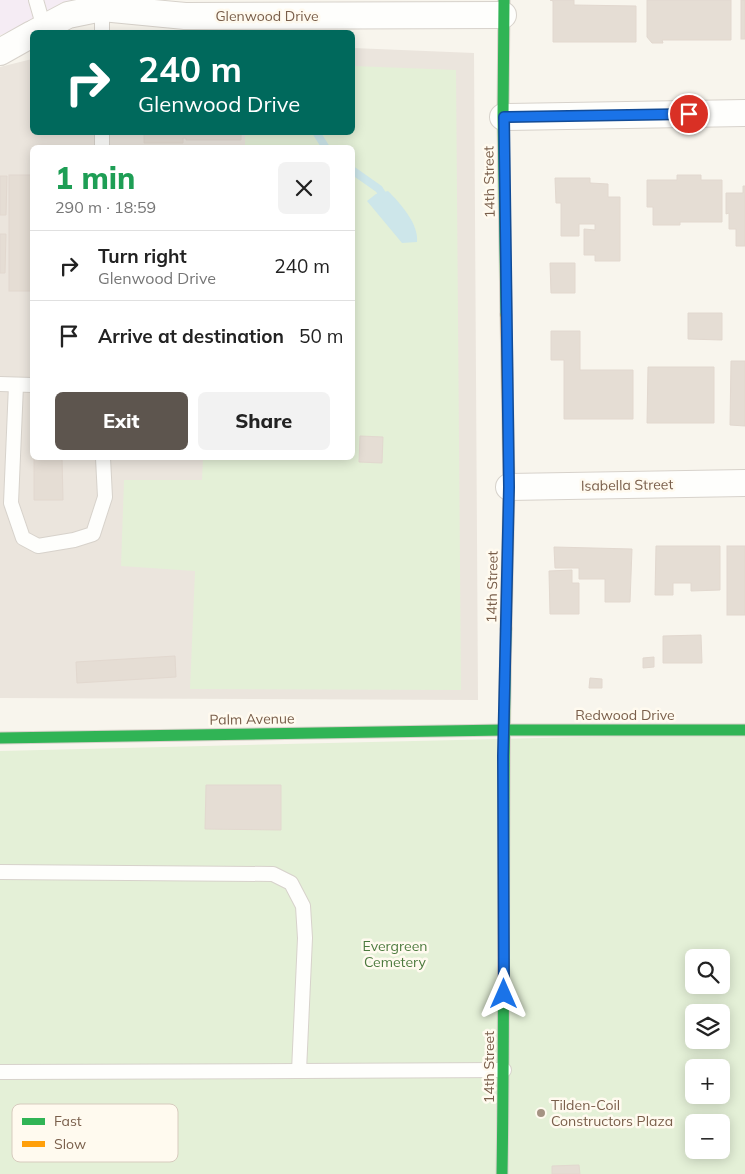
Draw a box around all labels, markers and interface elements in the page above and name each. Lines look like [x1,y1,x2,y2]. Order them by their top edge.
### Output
street label: Glenwood Drive [215,7,319,25]
text: 240 m [138,47,242,91]
icon: right [55,50,120,115]
text: Glenwood Drive [138,90,300,118]
pin [668,93,710,135]
icon: arrive [675,100,703,128]
street label: 14th Street [479,146,499,218]
text: 1 min [55,159,135,197]
button: close [278,162,330,214]
text: 290 m · 18:59 [55,197,156,217]
text: Turn right [98,244,187,268]
icon: right [55,252,83,280]
text: 240 m [274,254,330,278]
text: Glenwood Drive [98,268,216,288]
icon: arrive [55,322,83,350]
text: Arrive at destination [98,324,284,348]
text: 50 m [299,324,343,348]
button: Exit [55,392,188,450]
button: Share [198,392,330,450]
street label: Isabella Street [581,475,673,495]
street label: 14th Street [482,551,502,623]
street label: Redwood Drive [575,706,675,724]
street label: Palm Avenue [209,709,295,729]
park label: Evergreen Cemetery [363,937,427,971]
map controls [685,949,730,1159]
button: search [685,949,730,994]
position arrow [477,967,529,1019]
button: layers [685,1004,730,1049]
street label: 14th Street [480,1031,498,1103]
button: + [685,1059,730,1104]
place label: Tilden-Coil Constructors Plaza [551,1096,673,1130]
legend [12,1104,178,1162]
marker: Tilden-Coil Constructors Plaza [535,1107,547,1119]
text: Fast [54,1112,82,1130]
button: − [685,1114,730,1159]
text: Slow [54,1135,86,1153]

